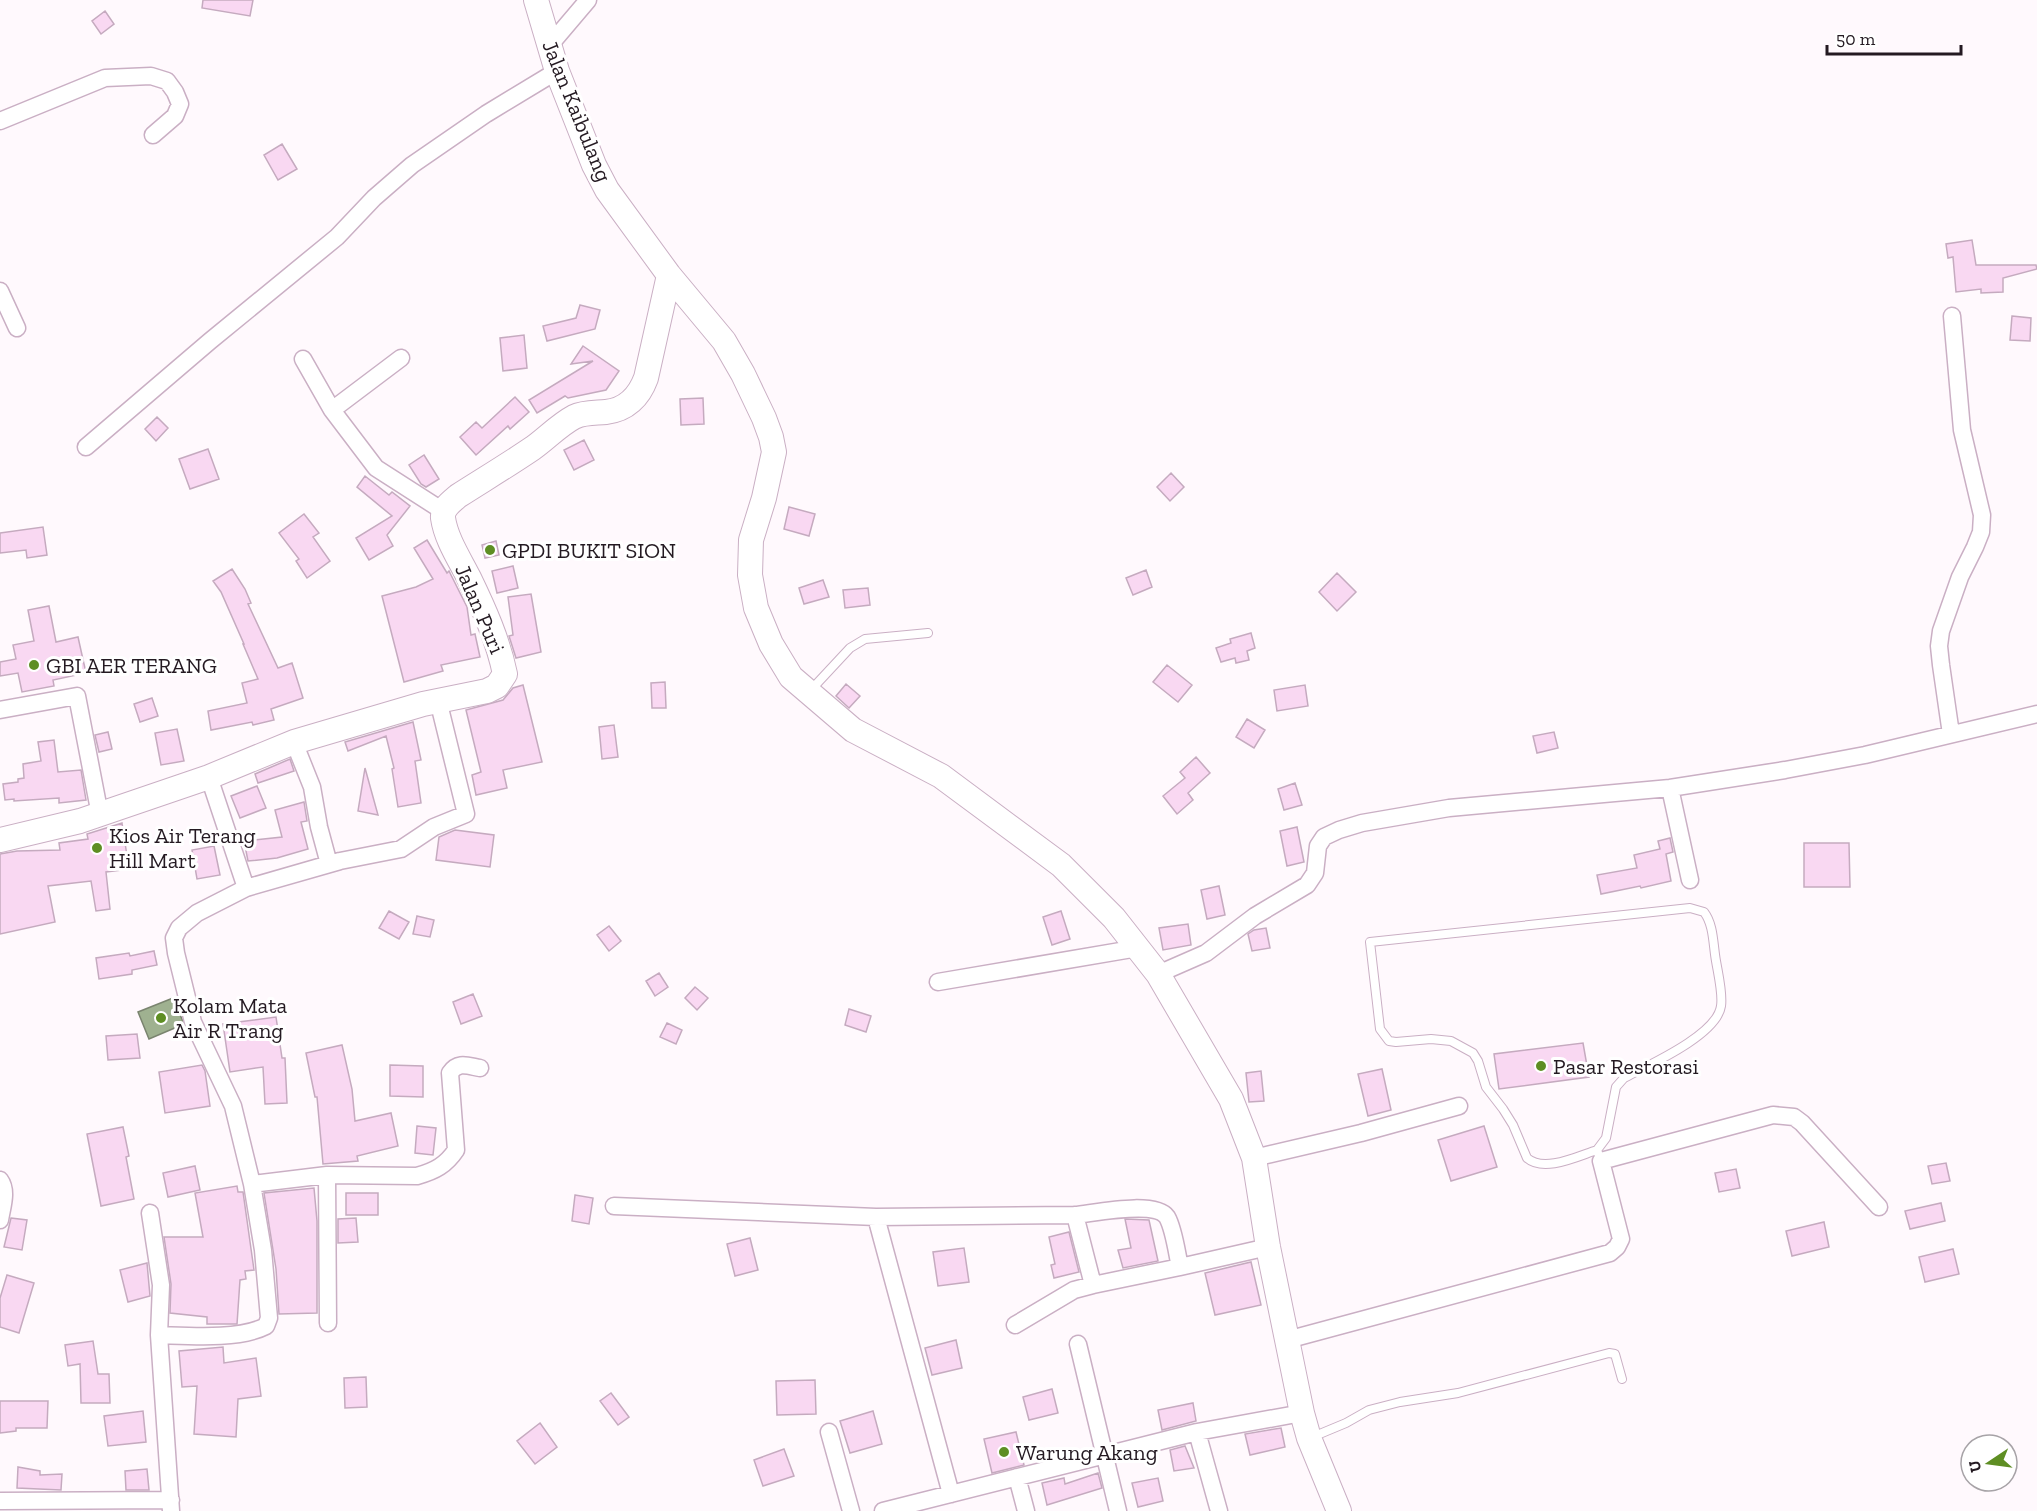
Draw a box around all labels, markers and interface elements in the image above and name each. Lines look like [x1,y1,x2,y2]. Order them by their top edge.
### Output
scale bar [1827,18,1960,56]
text: 50 m [1836,28,1876,50]
street label: Jalan Kaibulang [536,36,618,186]
place label: GPDI BUKIT SION [502,537,676,564]
marker: GPDI BUKIT SION [483,543,497,557]
street label: Jalan Puri [449,560,511,658]
place label: GBI AER TERANG [46,652,217,679]
marker: GBI AER TERANG [27,658,41,672]
place label: Kios Air Terang Hill Mart [109,822,256,874]
marker: Kios Air Terang Hill Mart [90,841,104,855]
place label: Kolam Mata Air R Trang [173,992,287,1044]
marker: Kolam Mata Air R Trang [154,1011,168,1025]
place label: Pasar Restorasi [1553,1053,1699,1080]
marker: Pasar Restorasi [1534,1059,1548,1073]
north arrow [1959,1433,2019,1493]
place label: Warung Akang [1016,1439,1158,1466]
marker: Warung Akang [997,1445,1011,1459]
text: U [1964,1458,1985,1474]

